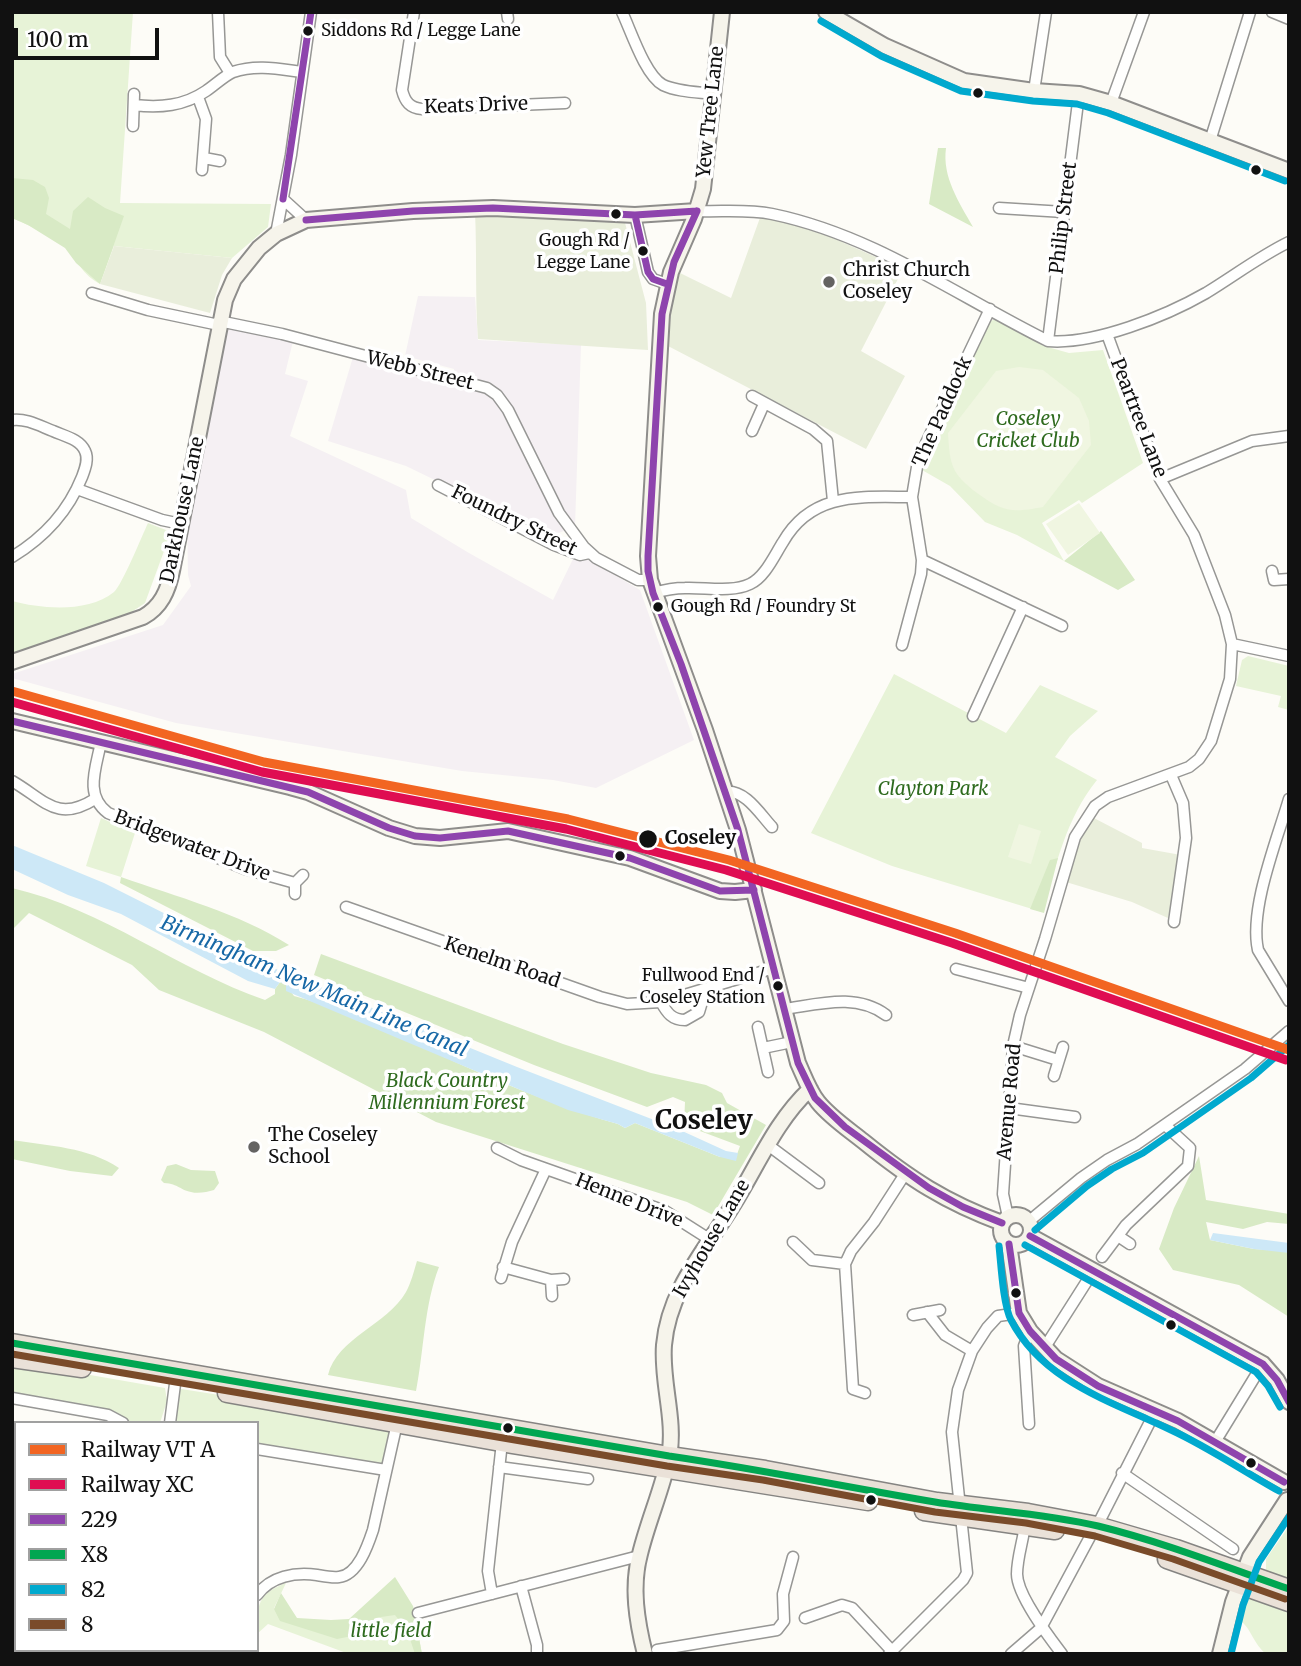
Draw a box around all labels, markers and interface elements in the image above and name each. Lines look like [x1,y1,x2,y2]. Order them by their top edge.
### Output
scale bar [18,14,163,58]
place label: Siddons Rd / Legge Lane [321,21,521,41]
marker: Siddons Rd / Legge Lane [301,24,315,38]
text: 100 m [27,26,89,53]
street label: Yew Tree Lane [693,45,729,179]
unlabelled marker [971,86,985,100]
street label: Keats Drive [424,93,528,119]
street label: Philip Street [1046,161,1082,275]
unlabelled marker [1249,163,1263,177]
unlabelled marker [609,207,623,221]
place label: Gough Rd / Legge Lane [537,231,630,271]
marker: Gough Rd / Legge Lane [636,244,650,258]
place label: Christ Church Coseley [843,260,970,304]
marker: Christ Church Coseley [821,274,837,290]
street label: Webb Street [364,347,476,395]
street label: The Paddock [908,353,978,471]
street label: Peartree Lane [1105,355,1171,481]
park label: Coseley Cricket Club [976,409,1080,453]
street label: Darkhouse Lane [156,435,210,585]
street label: Foundry Street [448,481,580,561]
place label: Gough Rd / Foundry St [671,597,856,617]
marker: Gough Rd / Foundry St [651,600,665,614]
park label: Clayton Park [878,779,988,801]
street label: Bridgewater Drive [111,806,273,886]
marker: Coseley [637,828,659,850]
place label: Coseley [665,828,736,850]
unlabelled marker [613,849,627,863]
water label: Birmingham New Main Line Canal [157,911,471,1063]
street label: Kenelm Road [441,933,563,993]
place label: Fullwood End / Coseley Station [640,966,765,1006]
marker: Fullwood End / Coseley Station [771,979,785,993]
street label: Avenue Road [994,1043,1026,1161]
park label: Black Country Millennium Forest [369,1071,525,1115]
district label: Coseley [655,1106,753,1138]
place label: The Coseley School [268,1125,378,1169]
marker: The Coseley School [246,1139,262,1155]
street label: Henne Drive [572,1169,686,1233]
street label: Ivyhouse Lane [669,1176,755,1302]
unlabelled marker [1009,1286,1023,1300]
unlabelled marker [1164,1318,1178,1332]
legend [14,1421,259,1652]
unlabelled marker [501,1421,515,1435]
text: Railway VT A [81,1436,215,1463]
unlabelled marker [1244,1456,1258,1470]
text: Railway XC [81,1471,194,1498]
unlabelled marker [864,1493,878,1507]
text: 229 [81,1506,118,1533]
text: X8 [81,1541,108,1568]
text: 82 [81,1576,106,1603]
text: 8 [81,1611,94,1638]
park label: little field [350,1621,432,1643]

